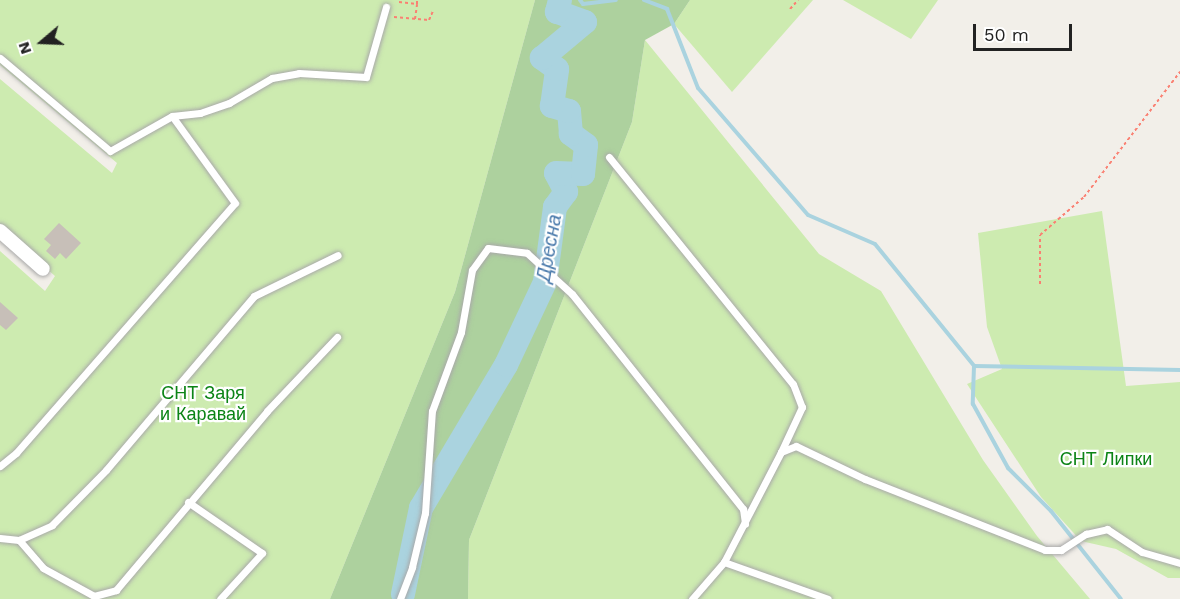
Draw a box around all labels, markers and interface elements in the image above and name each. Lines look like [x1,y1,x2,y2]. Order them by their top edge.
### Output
north arrow [12,12,72,72]
scale bar [976,12,1075,50]
text: 50 m [984,24,1029,45]
text: N [14,39,35,57]
water label: Дресна [531,212,567,284]
park label: СНТ Заря и Каравай [160,383,246,426]
park label: СНТ Липки [1060,448,1152,470]

